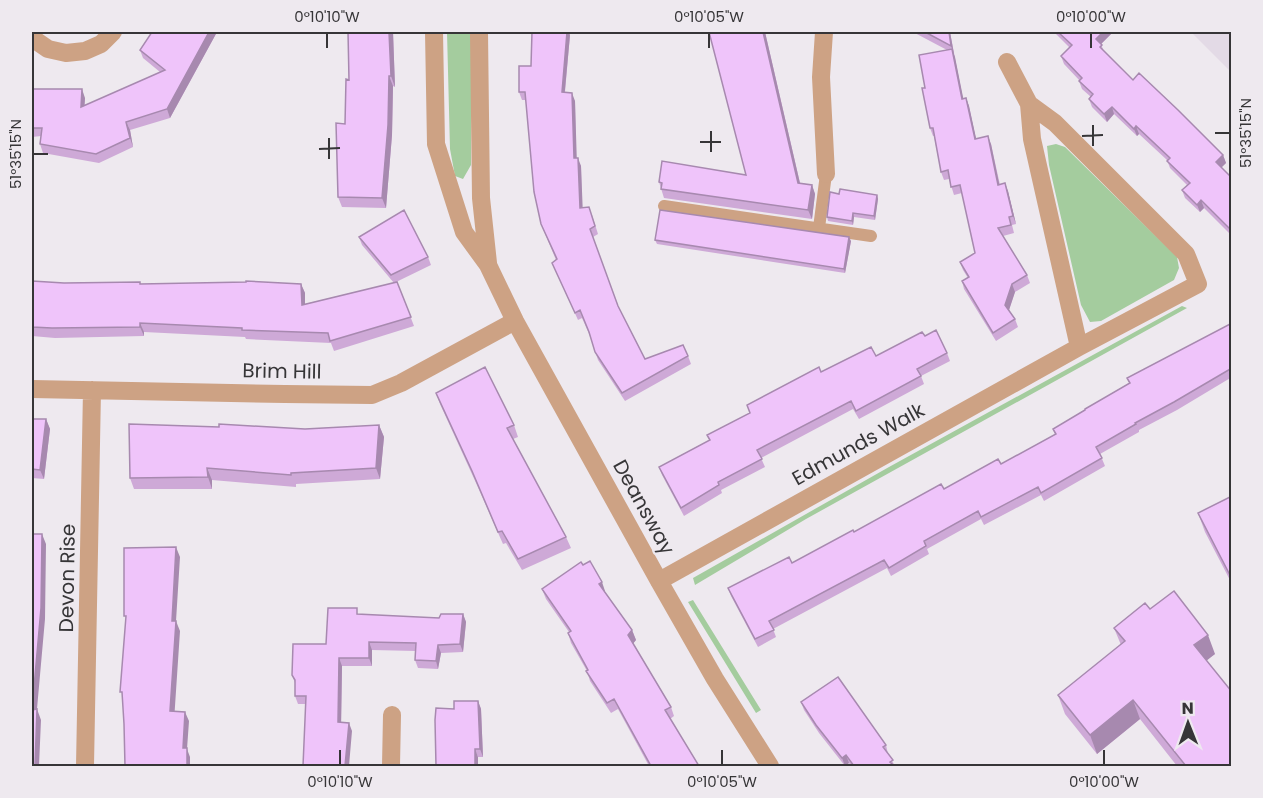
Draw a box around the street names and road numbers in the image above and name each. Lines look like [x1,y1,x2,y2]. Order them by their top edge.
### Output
street label: Brim Hill [242,356,322,386]
street label: Edmunds Walk [787,396,930,492]
street label: Deansway [606,455,682,559]
street label: Devon Rise [52,523,82,633]

